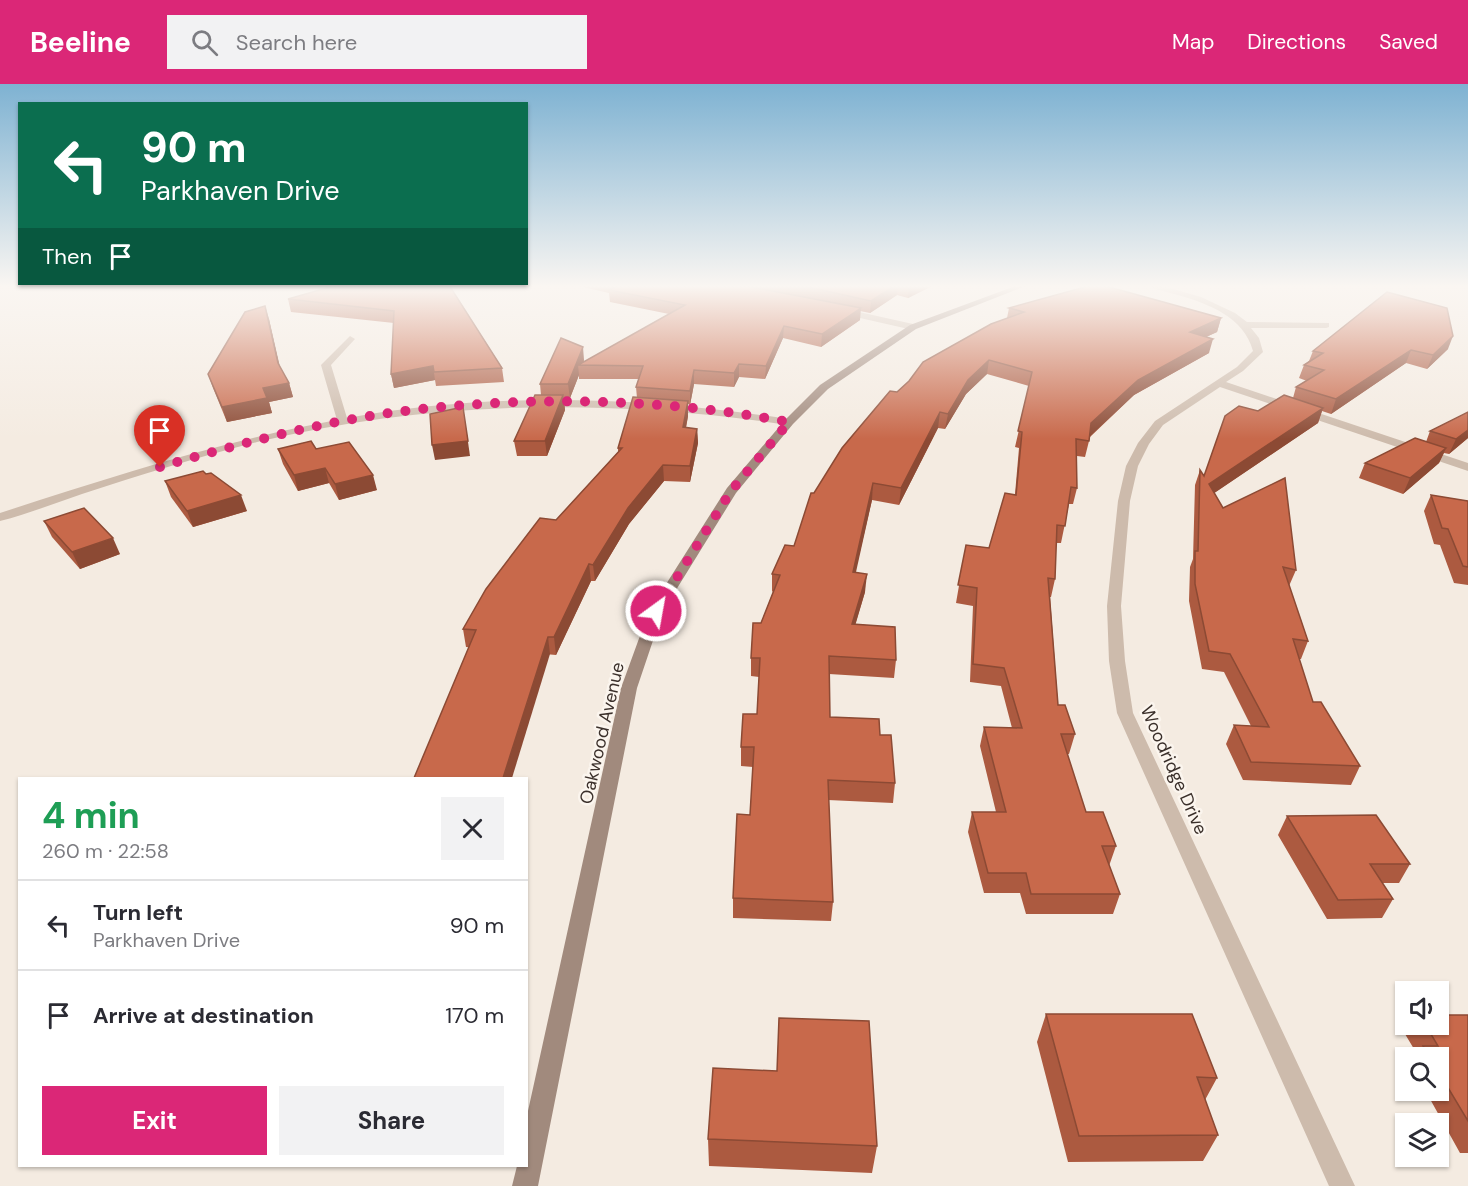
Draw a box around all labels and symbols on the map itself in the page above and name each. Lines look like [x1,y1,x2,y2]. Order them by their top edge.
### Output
pin [134,405,185,467]
position arrow [624,579,688,643]
street label: Oakwood Avenue [574,660,630,806]
street label: Woodridge Drive [1135,702,1213,838]

